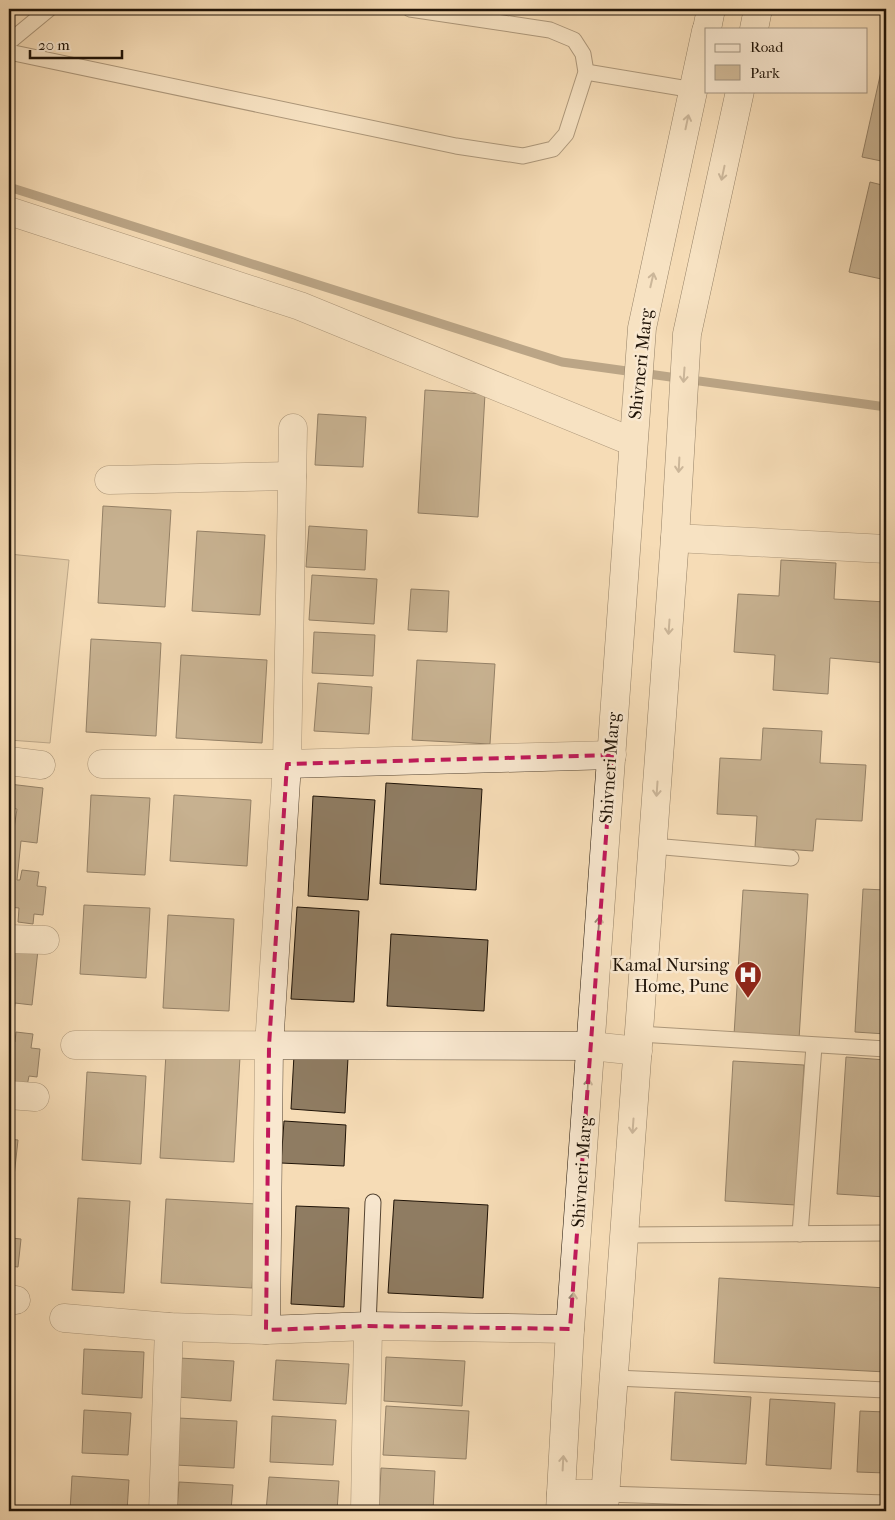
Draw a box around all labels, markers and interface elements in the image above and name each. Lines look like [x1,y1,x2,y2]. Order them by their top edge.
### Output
scale bar [30,28,122,60]
legend [705,28,868,92]
text: 20 m [38,36,70,54]
text: Road [750,38,784,56]
text: Park [750,64,780,82]
one-way arrow [683,114,692,130]
one-way arrow [717,165,727,181]
one-way arrow [648,273,657,289]
street label: Shivneri Marg [625,307,657,421]
one-way arrow [680,367,689,383]
one-way arrow [674,456,684,472]
one-way arrow [664,619,673,635]
street label: Shivneri Marg [596,711,624,824]
one-way arrow [653,781,662,797]
one-way arrow [595,916,604,932]
place label: Kamal Nursing Home, Pune [612,955,729,997]
hospital icon: Kamal Nursing Home, Pune [733,960,763,999]
one-way arrow [583,1078,592,1094]
street label: Shivneri Marg [568,1115,596,1228]
one-way arrow [629,1117,638,1133]
one-way arrow [568,1293,577,1309]
one-way arrow [558,1455,567,1471]

